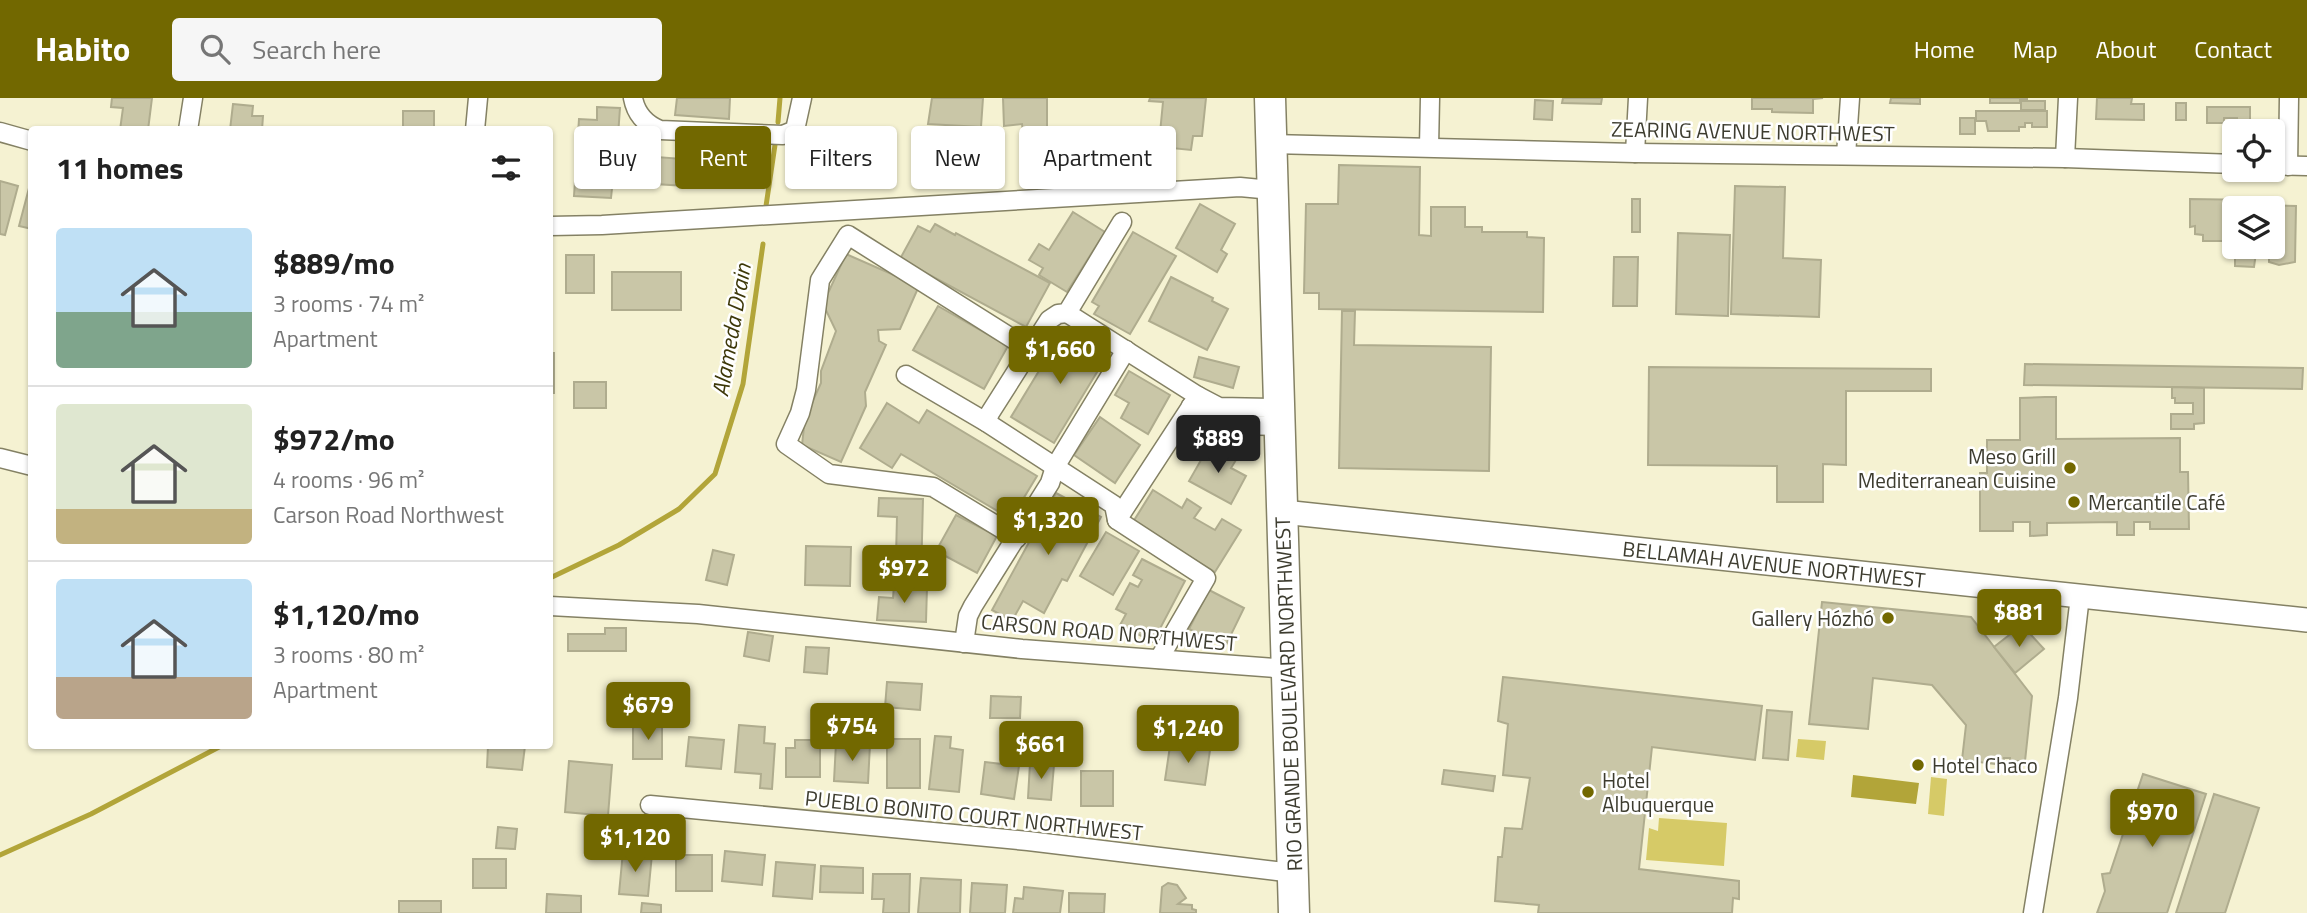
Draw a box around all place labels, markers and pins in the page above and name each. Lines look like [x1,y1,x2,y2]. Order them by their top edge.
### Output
pin: $1,660 [1003,327,1117,386]
pin: $889 [1177,416,1259,475]
place label: Meso Grill Mediterranean Cuisine [1858,440,2056,496]
marker: Meso Grill Mediterranean Cuisine [2062,460,2078,476]
place label: Mercantile Café [2088,486,2225,518]
marker: Mercantile Café [2066,494,2082,510]
pin: $1,320 [991,498,1105,557]
pin: $972 [863,546,945,605]
pin: $881 [1978,589,2060,649]
place label: Gallery Hózhó [1751,602,1874,634]
marker: Gallery Hózhó [1880,610,1896,626]
pin: $679 [607,682,689,742]
pin: $754 [811,704,893,763]
pin: $1,240 [1131,706,1245,765]
pin: $661 [1000,722,1082,781]
place label: Hotel Chaco [1932,749,2038,781]
marker: Hotel Chaco [1910,757,1926,773]
place label: Hotel Albuquerque [1602,764,1714,820]
marker: Hotel Albuquerque [1580,784,1596,800]
pin: $970 [2111,790,2193,849]
pin: $1,120 [578,814,692,874]

